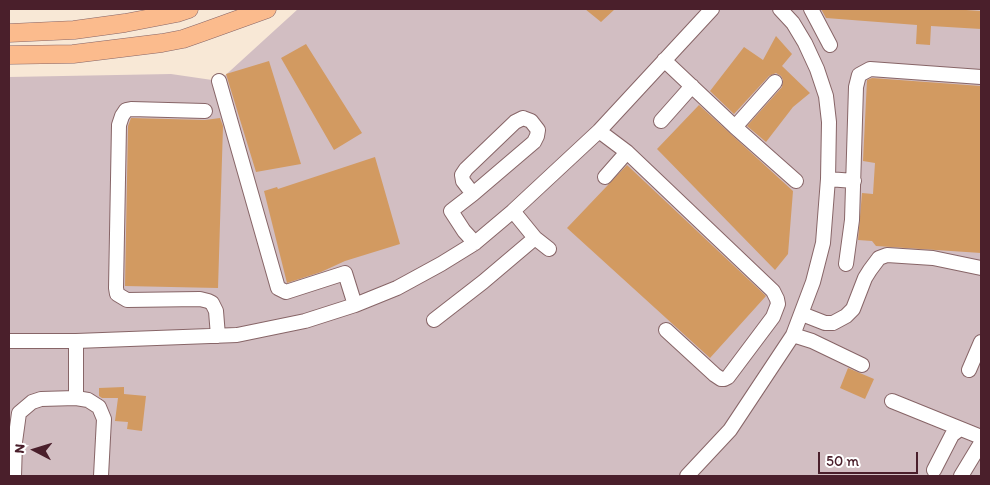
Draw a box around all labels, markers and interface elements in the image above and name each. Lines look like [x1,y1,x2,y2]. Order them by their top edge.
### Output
north arrow [10,425,60,475]
scale bar [820,442,920,474]
text: N [11,443,28,454]
text: 50 m [826,452,859,470]

